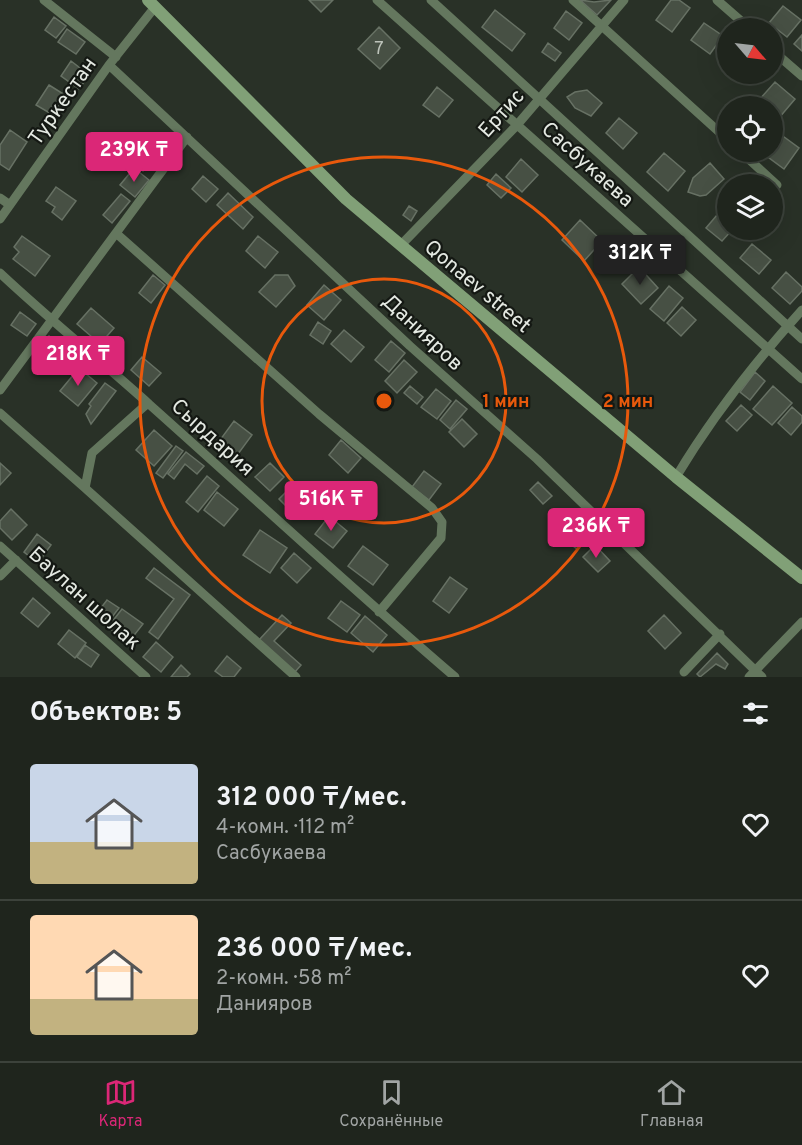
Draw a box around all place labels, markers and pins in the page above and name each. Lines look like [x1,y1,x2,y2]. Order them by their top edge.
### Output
pin: 239K ₸ [85,132,183,183]
pin: 312K ₸ [591,235,689,286]
pin: 218K ₸ [29,336,127,387]
centre of rings [374,391,394,411]
pin: 516K ₸ [282,481,380,532]
pin: 236K ₸ [547,508,645,559]

